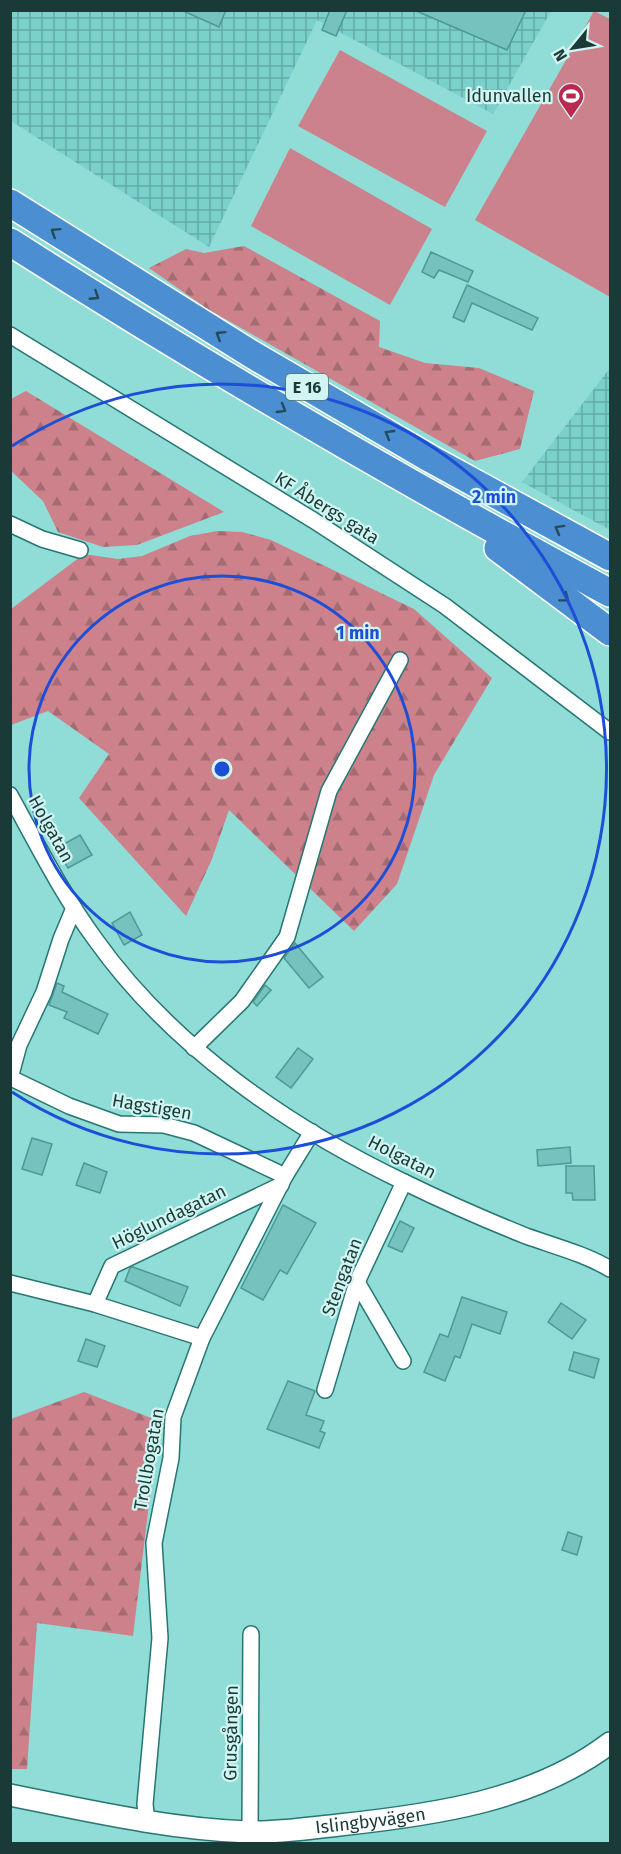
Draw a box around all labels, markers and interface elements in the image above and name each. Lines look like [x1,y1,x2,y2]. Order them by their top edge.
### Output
north arrow [543,18,603,78]
text: N [550,46,571,65]
sports icon: Idunvallen [556,81,586,119]
place label: Idunvallen [466,85,552,107]
one-way arrow [51,227,61,239]
one-way arrow [88,289,99,300]
one-way arrow [216,332,227,343]
road number: E 16 [286,374,328,400]
one-way arrow [276,401,286,413]
one-way arrow [384,430,395,441]
street label: KF Åbergs gata [271,466,384,549]
text: 2 min [472,486,516,508]
one-way arrow [555,525,565,536]
one-way arrow [559,591,570,602]
text: 1 min [336,622,380,644]
centre of rings [212,759,232,779]
street label: Holgatan [24,791,78,867]
street label: Hagstigen [110,1089,194,1125]
street label: Holgatan [364,1131,440,1183]
street label: Höglundagatan [108,1180,230,1254]
street label: Stengatan [317,1235,367,1319]
street label: Trollbogatan [129,1406,169,1512]
street label: Grusgången [219,1685,243,1781]
street label: Islingbyvägen [314,1803,427,1839]

